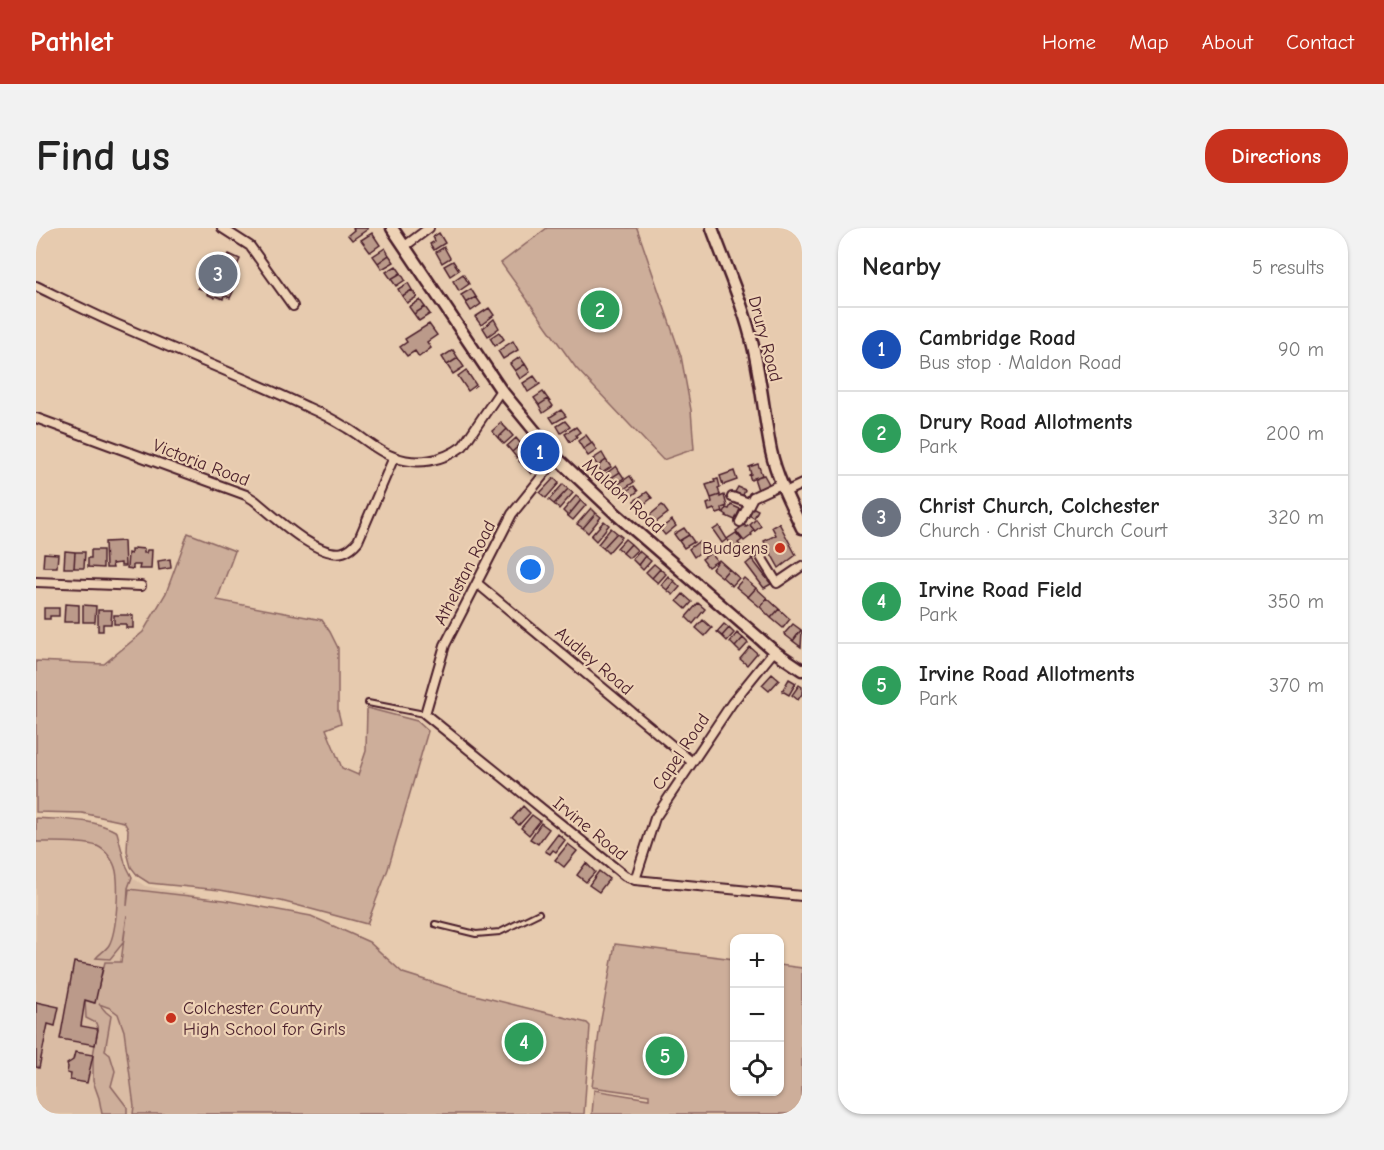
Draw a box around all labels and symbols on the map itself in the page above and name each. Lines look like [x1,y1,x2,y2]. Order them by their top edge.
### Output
pin: 3 [198,252,237,296]
pin: 2 [580,288,620,332]
street label: Drury Road [744,294,786,384]
pin: 1 [520,430,560,474]
street label: Victoria Road [150,435,252,491]
street label: Maldon Road [578,454,668,538]
street label: Athelstan Road [430,517,500,629]
place label: Budgens [702,538,768,559]
marker: Budgens [773,541,787,555]
your location [516,555,545,584]
street label: Audley Road [551,622,637,700]
street label: Capel Road [648,710,714,794]
street label: Irvine Road [549,793,631,865]
place label: Colchester County High School for Girls [183,998,346,1040]
marker: Colchester County High School for Girls [164,1011,178,1025]
pin: 4 [504,1020,544,1064]
pin: 5 [646,1034,684,1078]

